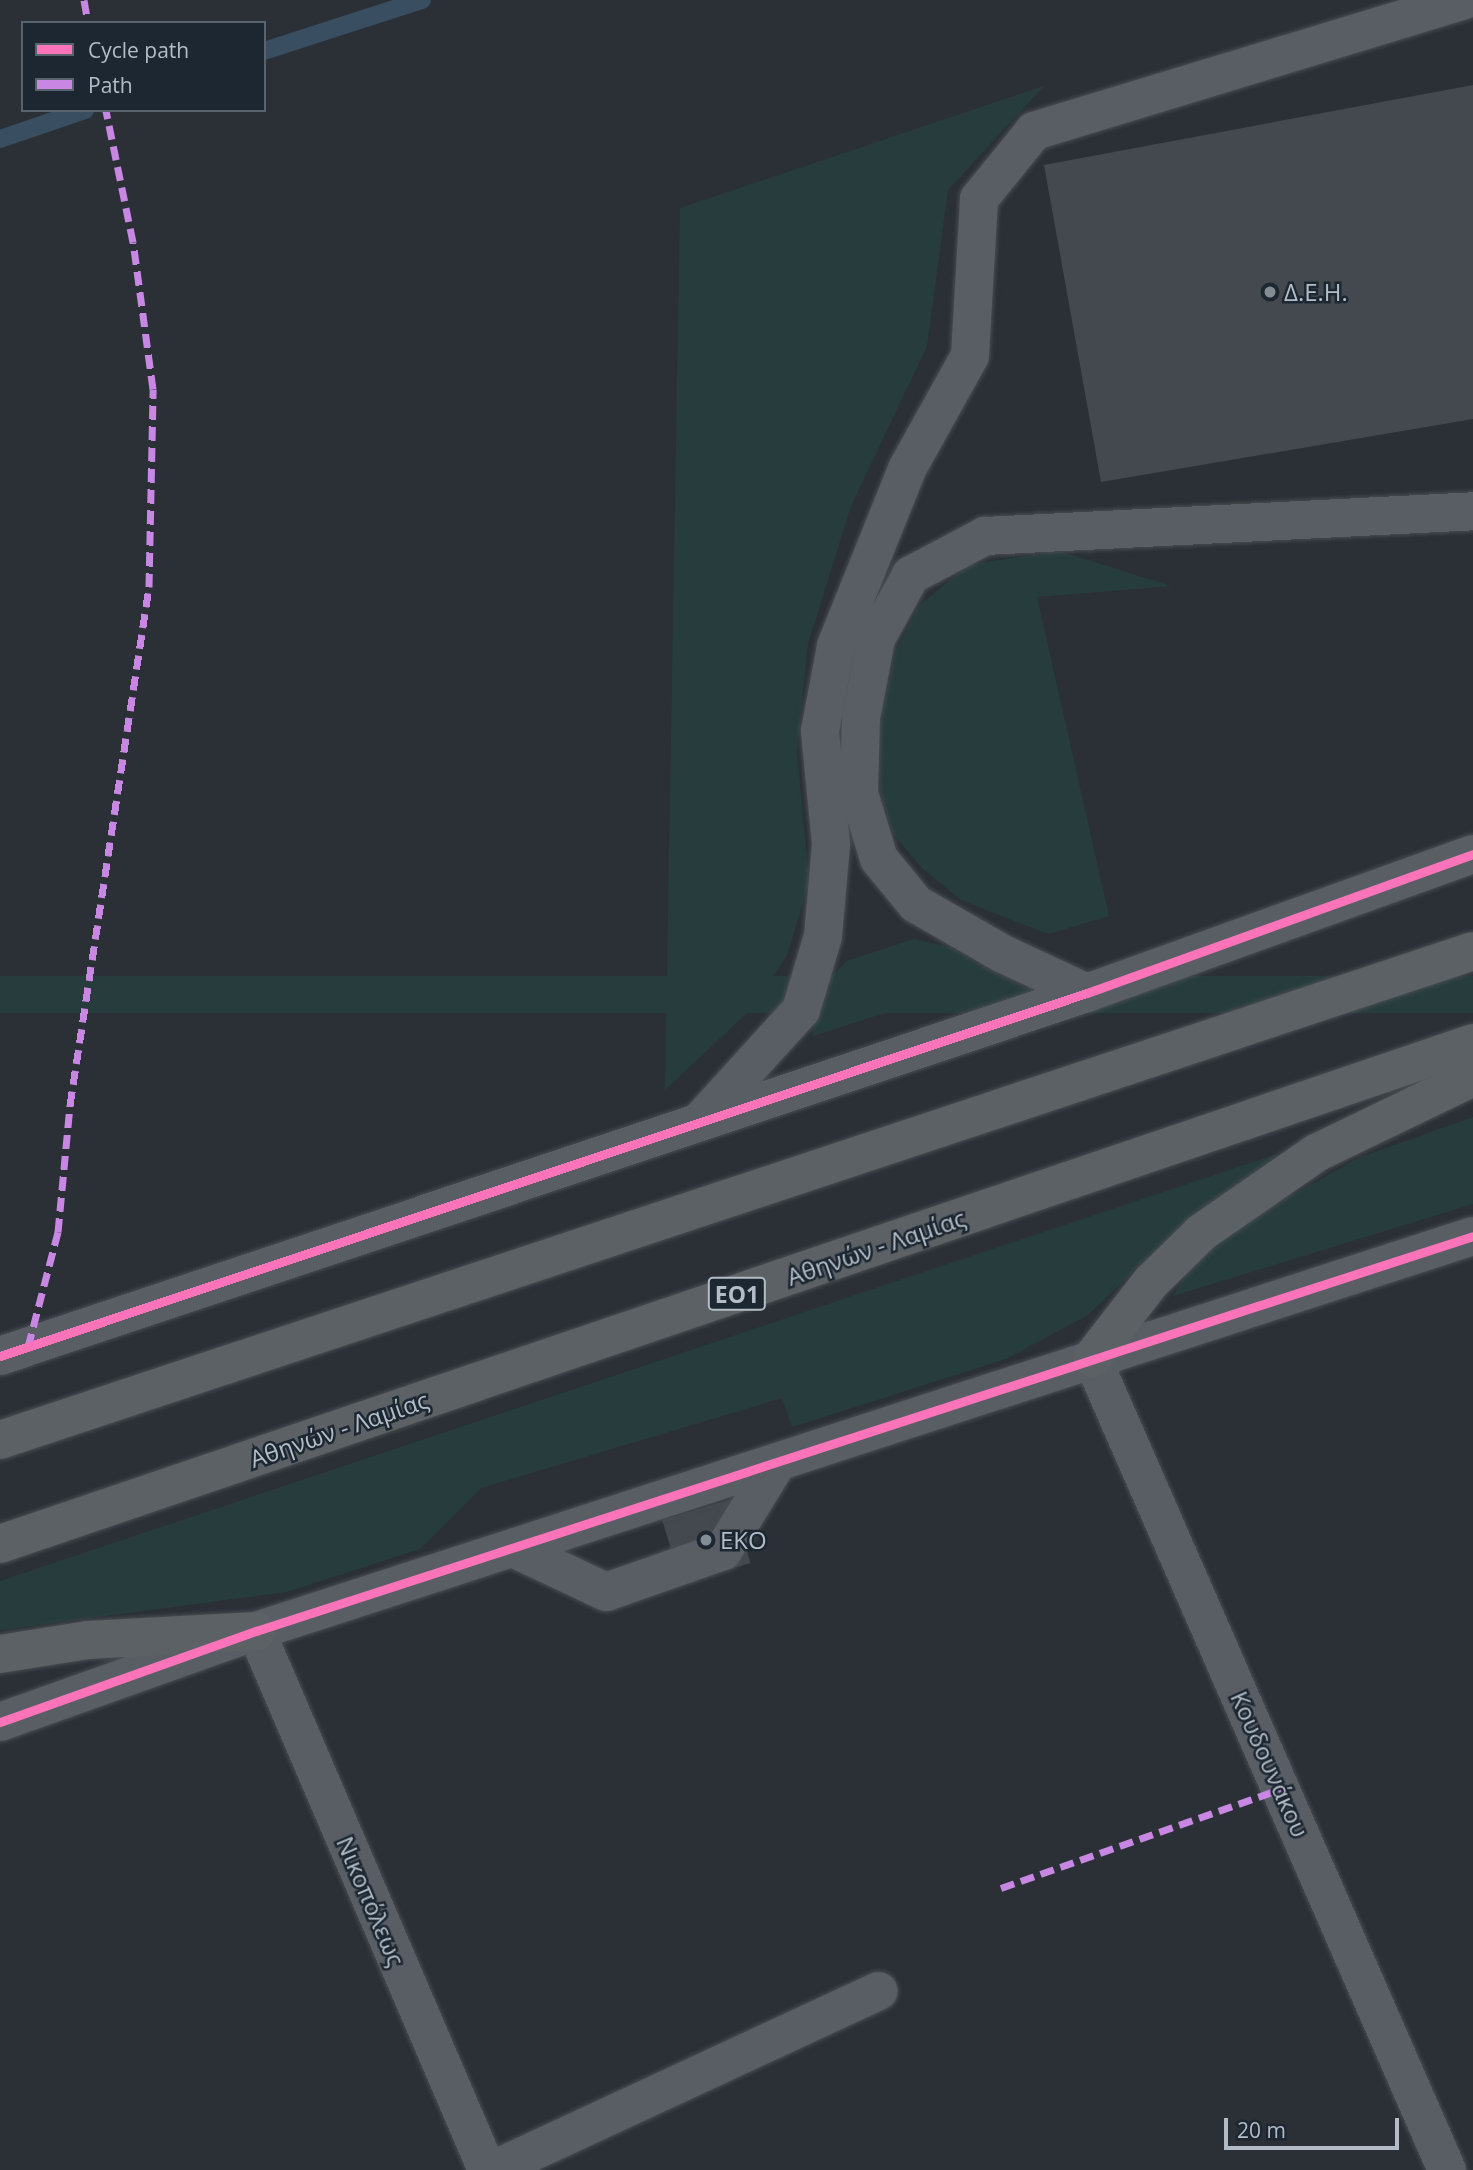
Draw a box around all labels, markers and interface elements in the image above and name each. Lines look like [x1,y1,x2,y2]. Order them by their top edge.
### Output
legend [21,21,266,112]
text: Cycle path [88,36,189,64]
text: Path [88,71,133,99]
place label: Δ.Ε.Η. [1284,278,1348,306]
marker: Δ.Ε.Η. [1262,284,1278,300]
street label: Αθηνών - Λαμίας [783,1203,969,1291]
road number: ΕΟ1 [707,1274,767,1314]
street label: Αθηνών - Λαμίας [246,1385,432,1473]
place label: EKO [720,1526,767,1554]
marker: EKO [698,1532,714,1548]
street label: Κουδουνάκου [1225,1687,1315,1841]
street label: Νικοπόλεως [331,1832,411,1970]
scale bar [1228,2104,1403,2148]
text: 20 m [1237,2116,1286,2144]

